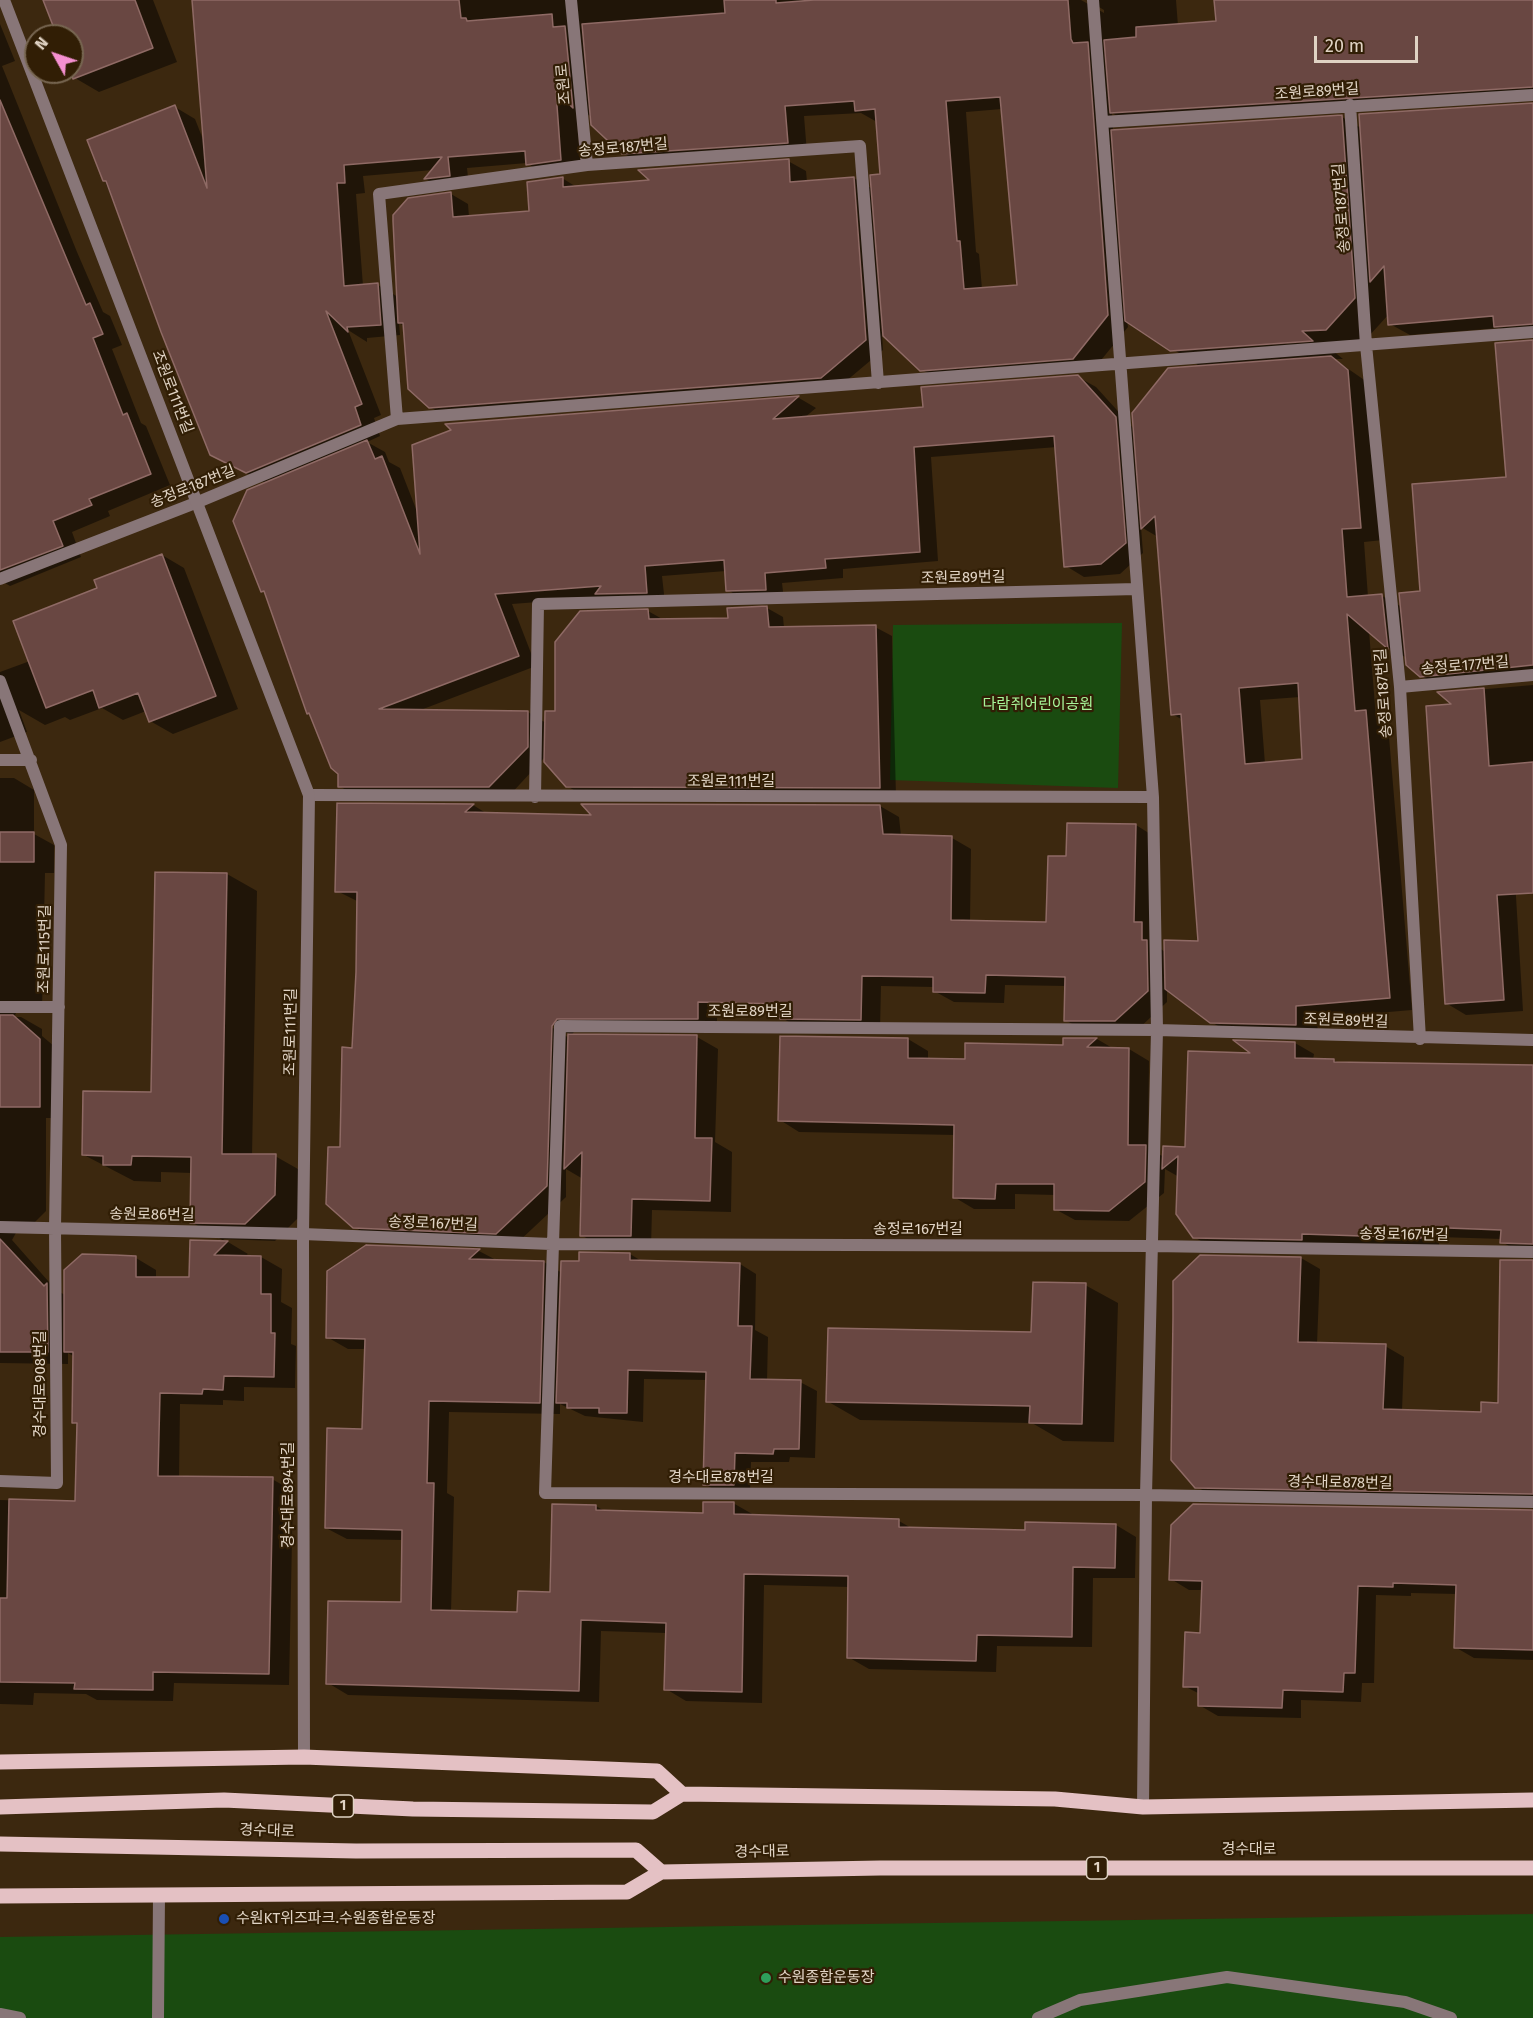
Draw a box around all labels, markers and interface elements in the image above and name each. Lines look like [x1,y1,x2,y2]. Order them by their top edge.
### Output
north arrow [24,24,84,84]
scale bar [1317,24,1420,62]
text: N [31,33,52,54]
text: 20 m [1325,35,1364,57]
street label: 조원로 [553,63,575,105]
street label: 조원로89번길 [1274,80,1360,104]
street label: 송정로187번길 [577,135,669,161]
street label: 송정로187번길 [1330,162,1354,254]
street label: 조원로111번길 [148,348,196,436]
street label: 송정로187번길 [148,462,238,512]
street label: 조원로89번길 [920,568,1006,588]
street label: 송정로187번길 [1372,647,1396,739]
street label: 송정로177번길 [1420,653,1510,679]
park label: 다람쥐어린이공원 [983,696,1093,714]
street label: 조원로111번길 [687,773,775,791]
street label: 조원로115번길 [35,904,55,994]
street label: 조원로111번길 [281,988,301,1076]
street label: 조원로89번길 [708,1003,792,1021]
street label: 조원로89번길 [1303,1011,1389,1031]
street label: 송원로86번길 [109,1205,195,1225]
street label: 송정로167번길 [388,1213,478,1235]
street label: 송정로167번길 [873,1221,963,1239]
street label: 송정로167번길 [1359,1225,1449,1245]
street label: 경수대로908번길 [32,1330,50,1438]
street label: 경수대로894번길 [280,1442,298,1548]
street label: 경수대로878번길 [668,1469,774,1487]
street label: 경수대로878번길 [1287,1473,1393,1493]
road number: 1 [332,1795,354,1817]
street label: 경수대로 [239,1821,295,1841]
street label: 경수대로 [1221,1841,1277,1859]
street label: 경수대로 [734,1843,790,1861]
road number: 1 [1086,1857,1108,1879]
place label: 수원KT위즈파크.수원종합운동장 [236,1910,436,1928]
marker: 수원KT위즈파크.수원종합운동장 [217,1912,231,1926]
place label: 수원종합운동장 [778,1969,875,1987]
marker: 수원종합운동장 [759,1971,773,1985]

